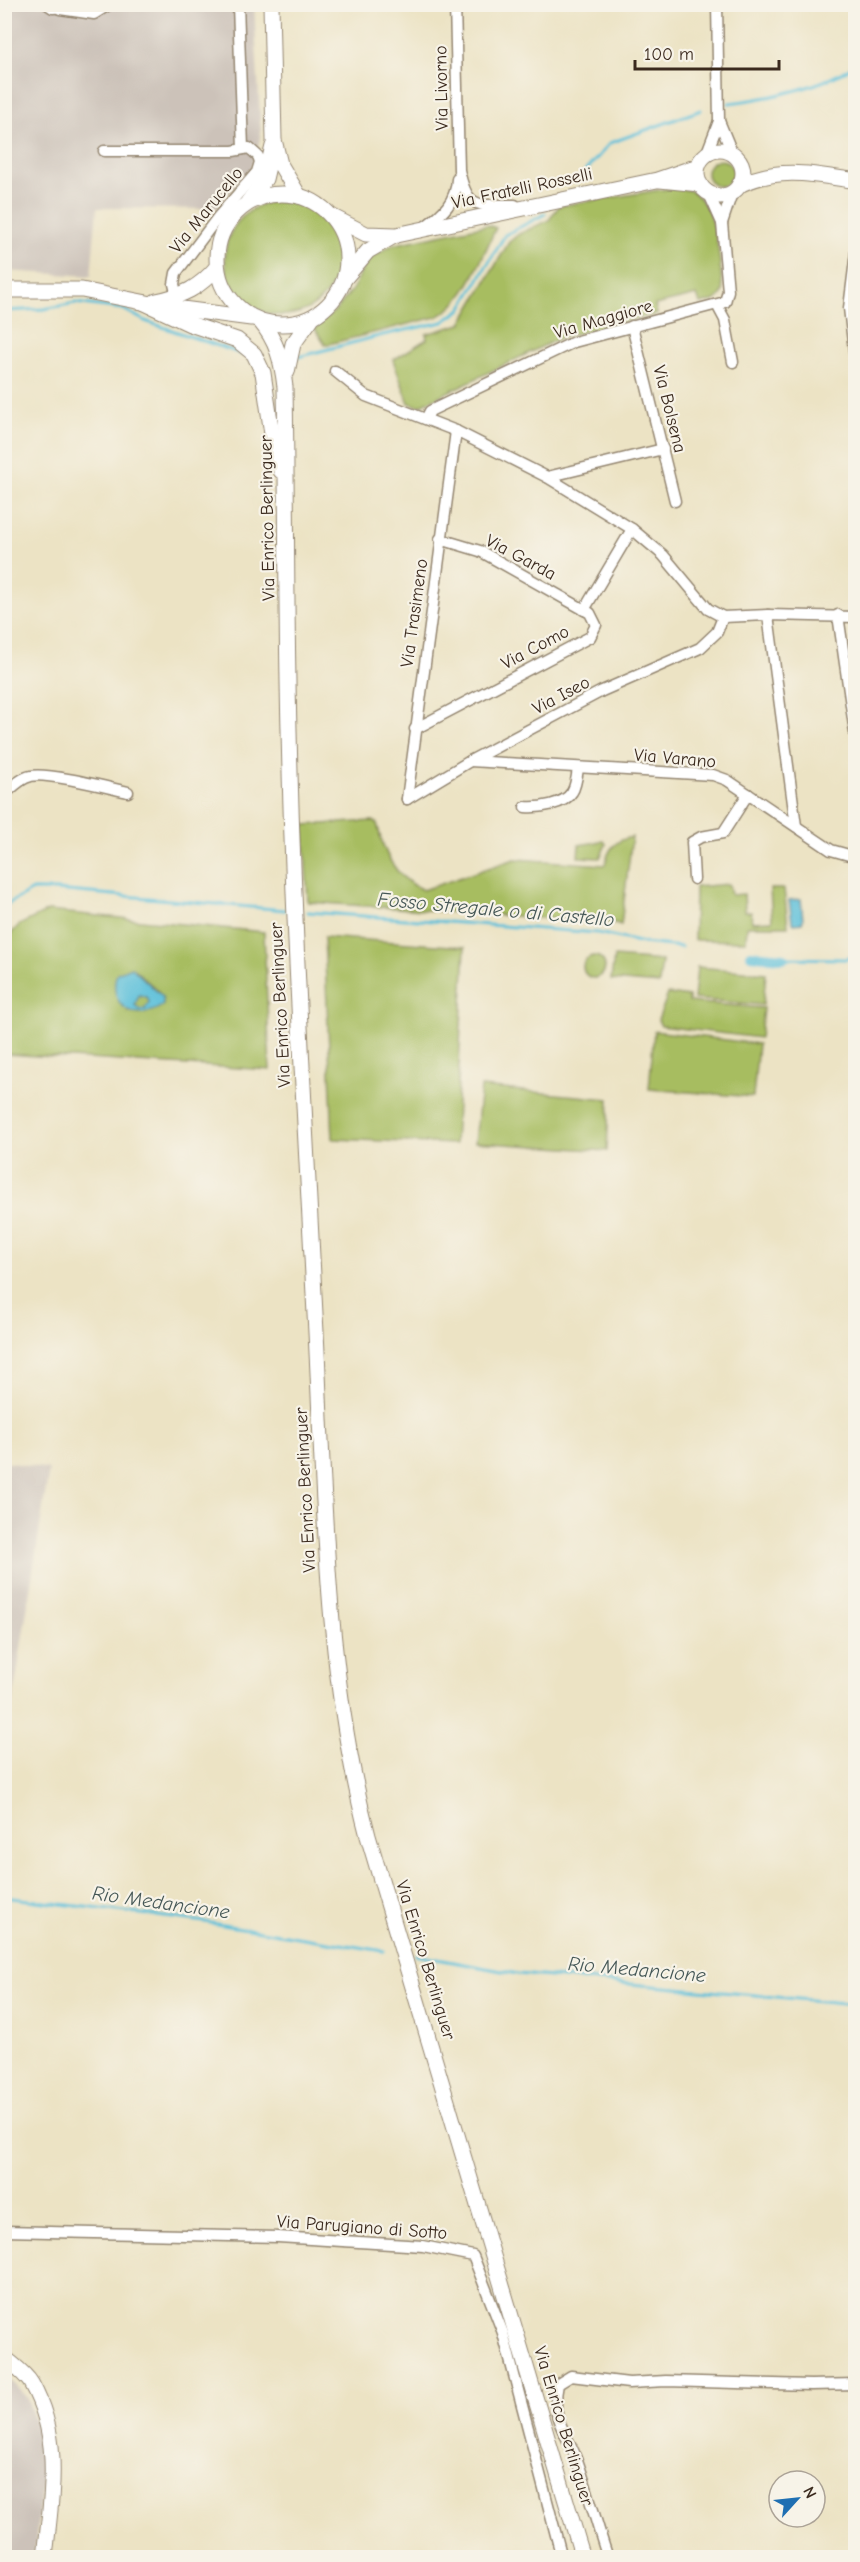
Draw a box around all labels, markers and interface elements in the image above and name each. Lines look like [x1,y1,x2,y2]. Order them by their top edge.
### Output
scale bar [635,33,779,71]
text: 100 m [644,44,694,65]
street label: Via Livorno [430,45,453,131]
street label: Via Marucello [165,163,248,258]
street label: Via Fratelli Rosselli [450,163,594,214]
street label: Via Maggiore [551,295,655,344]
street label: Via Bolsena [649,363,691,455]
street label: Via Enrico Berlinguer [256,434,279,601]
street label: Via Garda [482,530,560,585]
street label: Via Trasimeno [396,557,433,669]
street label: Via Como [498,621,573,674]
street label: Via Iseo [529,672,594,719]
street label: Via Varano [633,744,717,773]
water label: Fosso Stregale o di Castello [377,888,615,931]
street label: Via Enrico Berlinguer [266,921,295,1088]
street label: Via Enrico Berlinguer [291,1406,320,1573]
street label: Via Enrico Berlinguer [391,1878,460,2043]
water label: Rio Medancione [91,1881,231,1924]
water label: Rio Medancione [567,1952,707,1987]
street label: Via Parugiano di Sotto [276,2211,448,2244]
street label: Via Enrico Berlinguer [529,2344,598,2509]
north arrow [767,2469,827,2529]
text: N [799,2484,820,2501]

